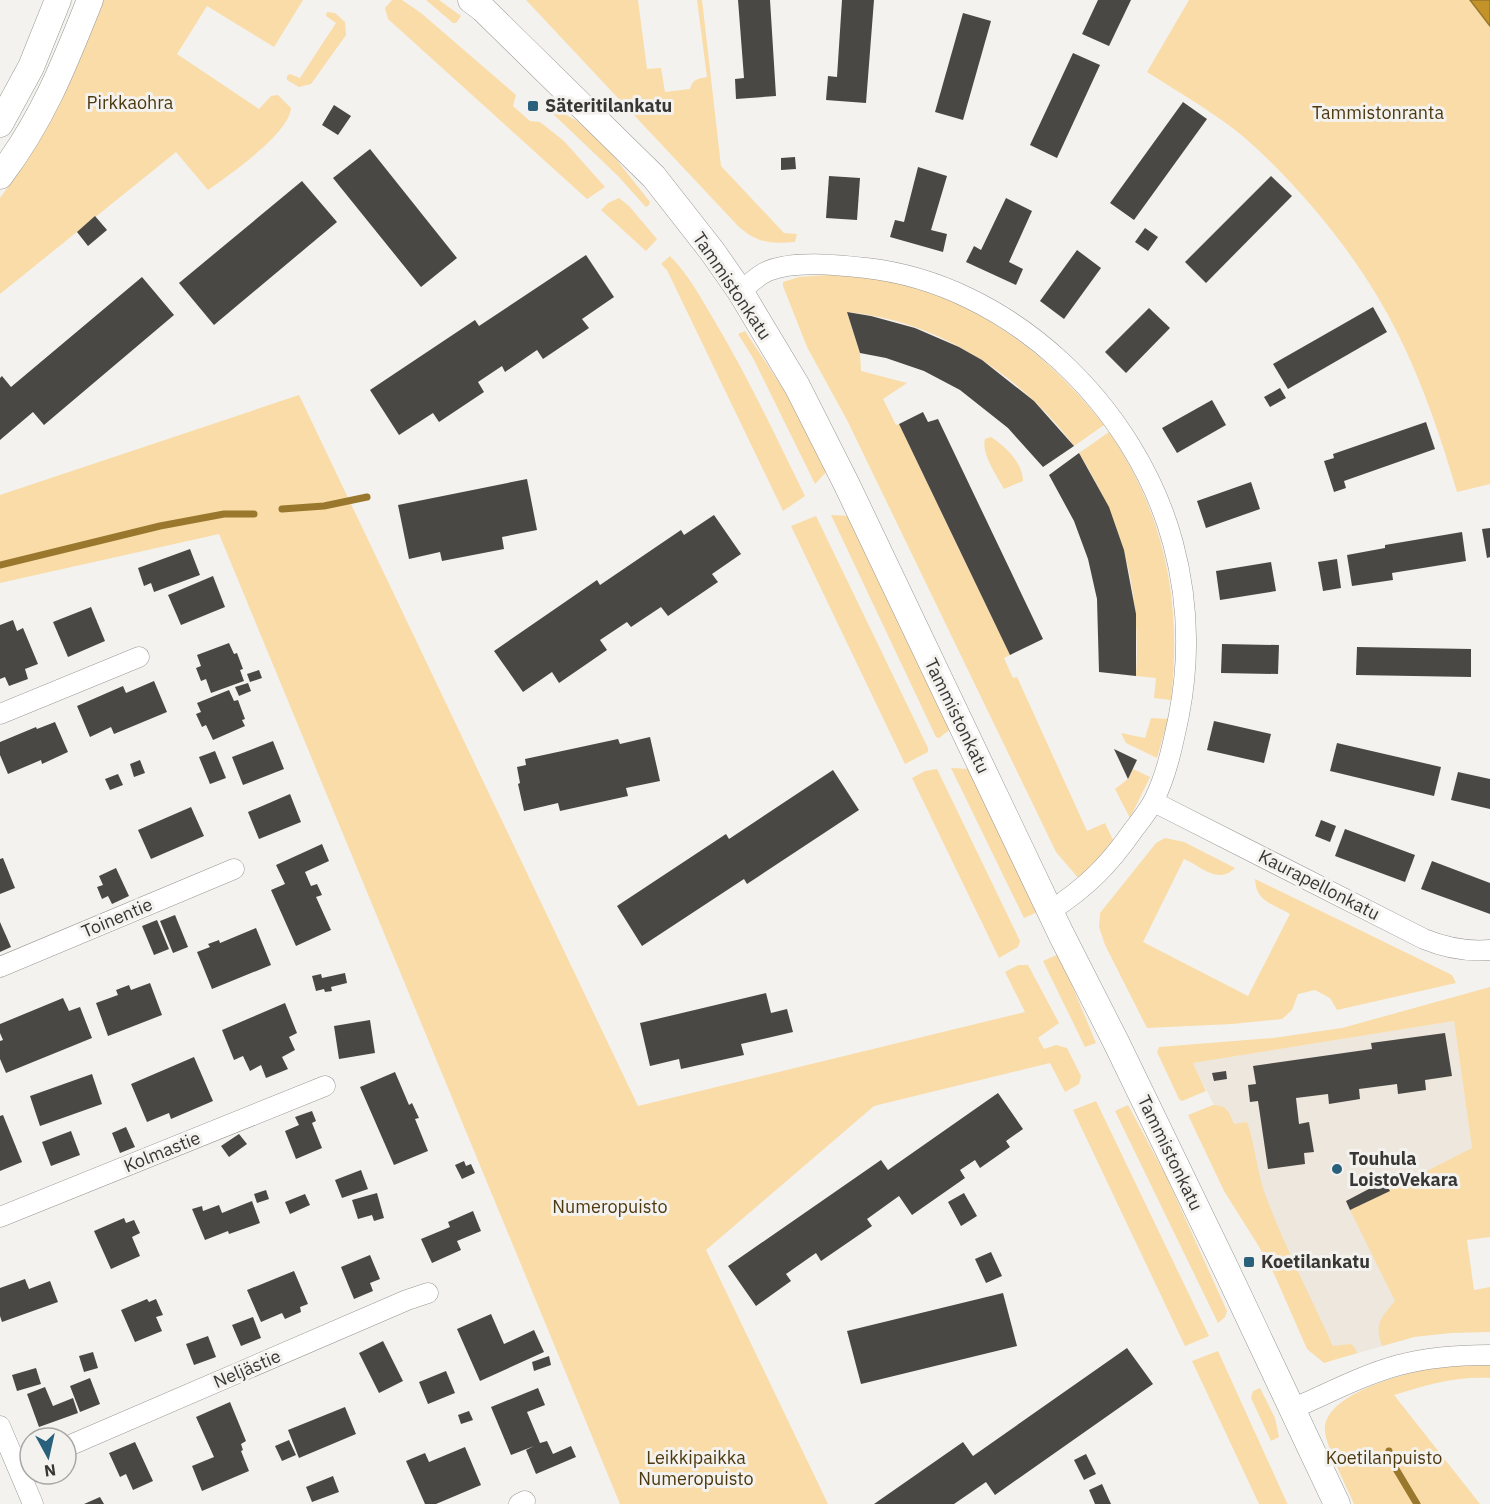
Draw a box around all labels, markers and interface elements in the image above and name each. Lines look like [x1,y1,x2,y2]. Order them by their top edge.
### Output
park label: Pirkkaohra [87,91,174,114]
place label: Säteritilankatu [545,94,672,117]
marker: Säteritilankatu [526,99,540,113]
park label: Tammistonranta [1312,101,1444,124]
street label: Tammistonkatu [688,227,777,344]
street label: Tammistonkatu [920,654,995,777]
street label: Kaurapellonkatu [1255,844,1384,925]
street label: Toinentie [78,892,156,943]
street label: Tammistonkatu [1133,1091,1208,1214]
street label: Kolmastie [120,1126,204,1177]
place label: Touhula LoistoVekara [1349,1147,1458,1191]
marker: Touhula LoistoVekara [1330,1162,1344,1176]
park label: Numeropuisto [552,1195,668,1218]
place label: Koetilankatu [1261,1250,1370,1273]
marker: Koetilankatu [1242,1255,1256,1269]
street label: Neljästie [210,1344,284,1393]
north arrow [18,1426,78,1486]
park label: Leikkipaikka Numeropuisto [638,1446,754,1490]
park label: Koetilanpuisto [1326,1446,1442,1469]
text: N [43,1460,57,1482]

